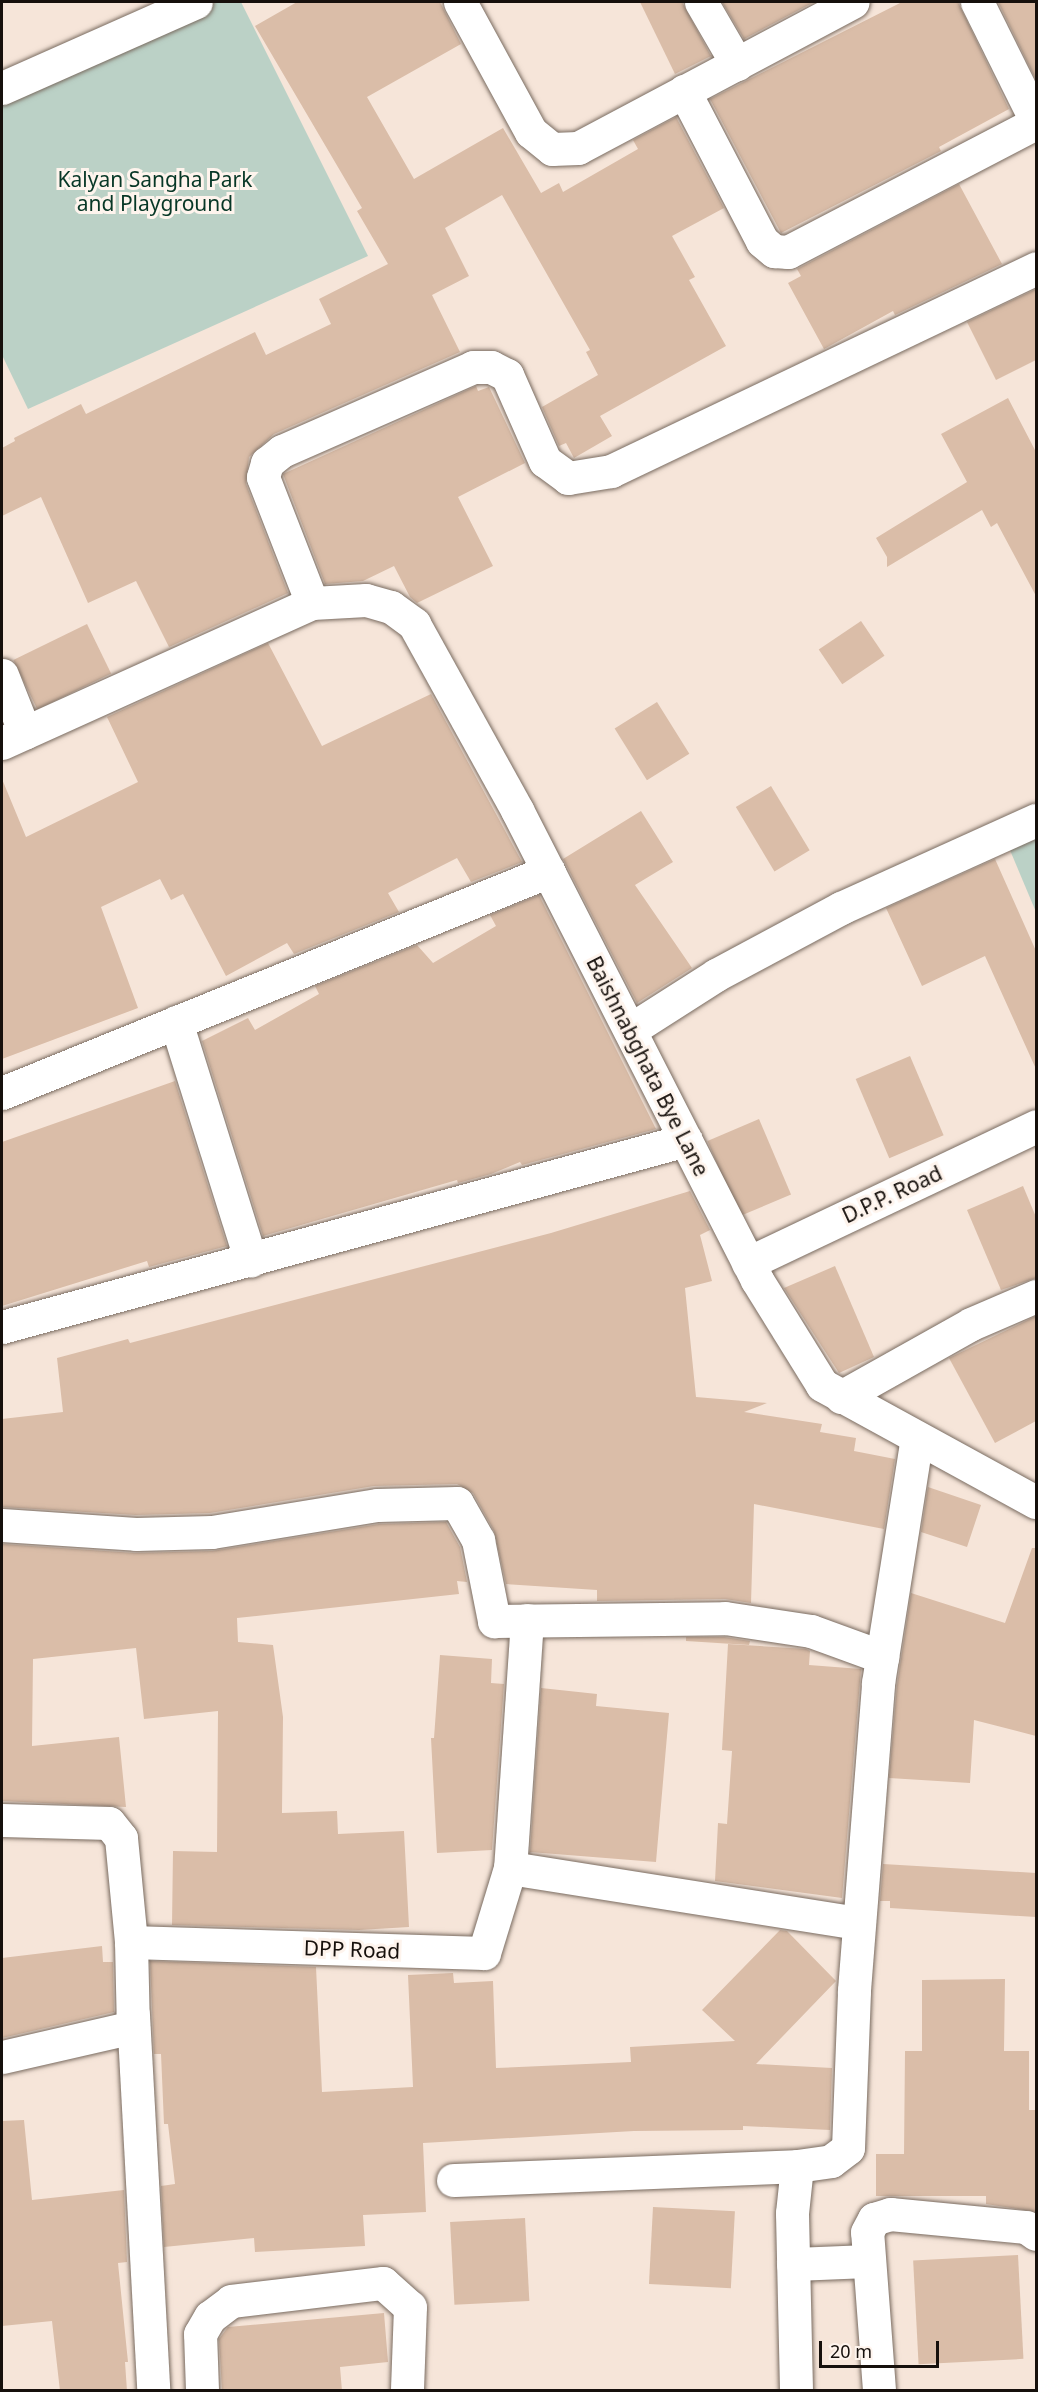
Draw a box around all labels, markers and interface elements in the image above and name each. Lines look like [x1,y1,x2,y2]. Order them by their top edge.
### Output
park label: Kalyan Sangha Park and Playground [58,166,252,216]
street label: Baishnabghata Bye Lane [582,952,714,1180]
street label: D.P.P. Road [838,1160,946,1228]
street label: DPP Road [303,1935,401,1963]
scale bar [822,2329,942,2367]
text: 20 m [830,2339,872,2363]

